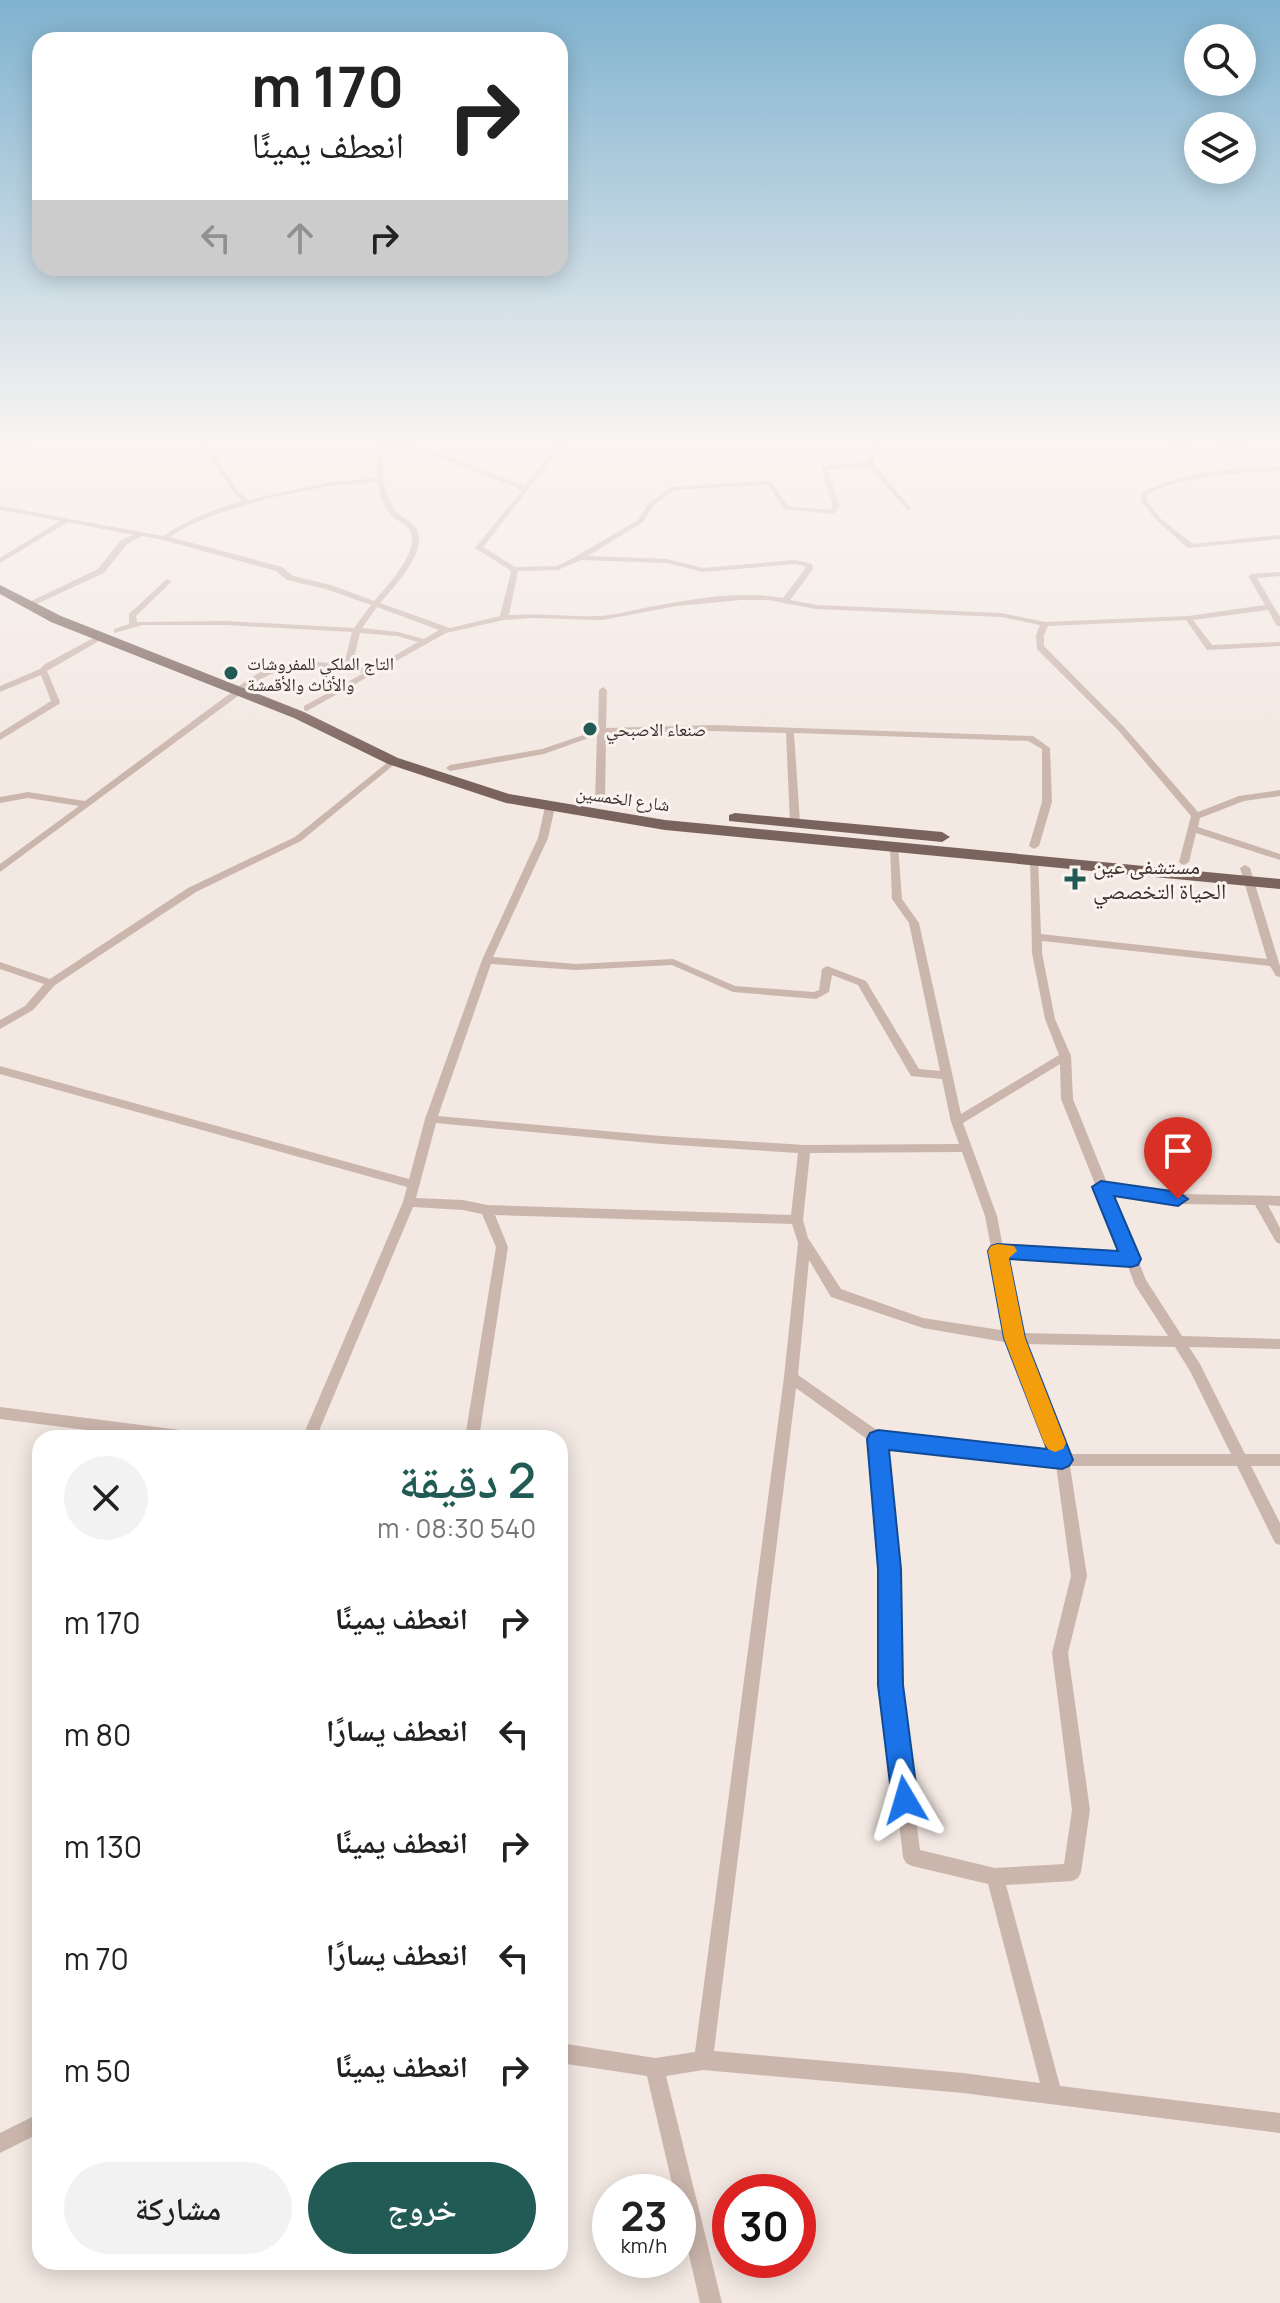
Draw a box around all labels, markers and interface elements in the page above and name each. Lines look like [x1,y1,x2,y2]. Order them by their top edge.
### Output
map controls [1184,24,1256,184]
button: search [1184,24,1256,96]
text: 170 m [251,47,404,124]
icon: right [432,64,536,168]
button: layers [1184,112,1256,184]
text: انعطف يمينًا [252,120,404,169]
icon: left [194,216,238,260]
icon: ahead [278,216,322,260]
icon: right [362,216,406,260]
place label: التاج الملكي للمفروشات والأثاث والأقمشة [247,651,394,696]
marker: التاج الملكي للمفروشات والأثاث والأقمشة [222,664,240,682]
place label: صنعاء الاصبحي [606,717,706,745]
marker: صنعاء الاصبحي [581,720,599,738]
street label: شارع الخمسين [575,780,671,816]
place label: مستشفى عين الحياة التخصصي [1093,851,1226,909]
marker: مستشفى عين الحياة التخصصي [1064,868,1086,890]
pin [1144,1117,1212,1199]
icon: arrive [1156,1129,1200,1173]
text: 2 دقيقة [398,1447,536,1512]
button: close [64,1456,148,1540]
text: 540 m · 08:30 [377,1510,536,1546]
text: انعطف يمينًا [335,1597,468,1638]
icon: right [492,1600,536,1644]
text: 170 m [64,1602,141,1643]
text: انعطف يسارًا [326,1709,468,1750]
icon: left [492,1712,536,1756]
text: 80 m [64,1714,131,1755]
position arrow [863,1758,947,1842]
text: انعطف يمينًا [335,1821,468,1862]
icon: right [492,1824,536,1868]
text: 130 m [64,1826,142,1867]
text: انعطف يسارًا [326,1933,468,1974]
icon: left [492,1936,536,1980]
text: 70 m [64,1938,129,1979]
text: انعطف يمينًا [335,2045,468,2086]
icon: right [492,2048,536,2092]
text: 50 m [64,2050,131,2091]
button: مشاركة [64,2162,292,2254]
button: خروج [308,2162,536,2254]
speed limit sign: 30 [712,2174,816,2278]
text: 23 [620,2188,668,2243]
text: km/h [621,2232,667,2259]

